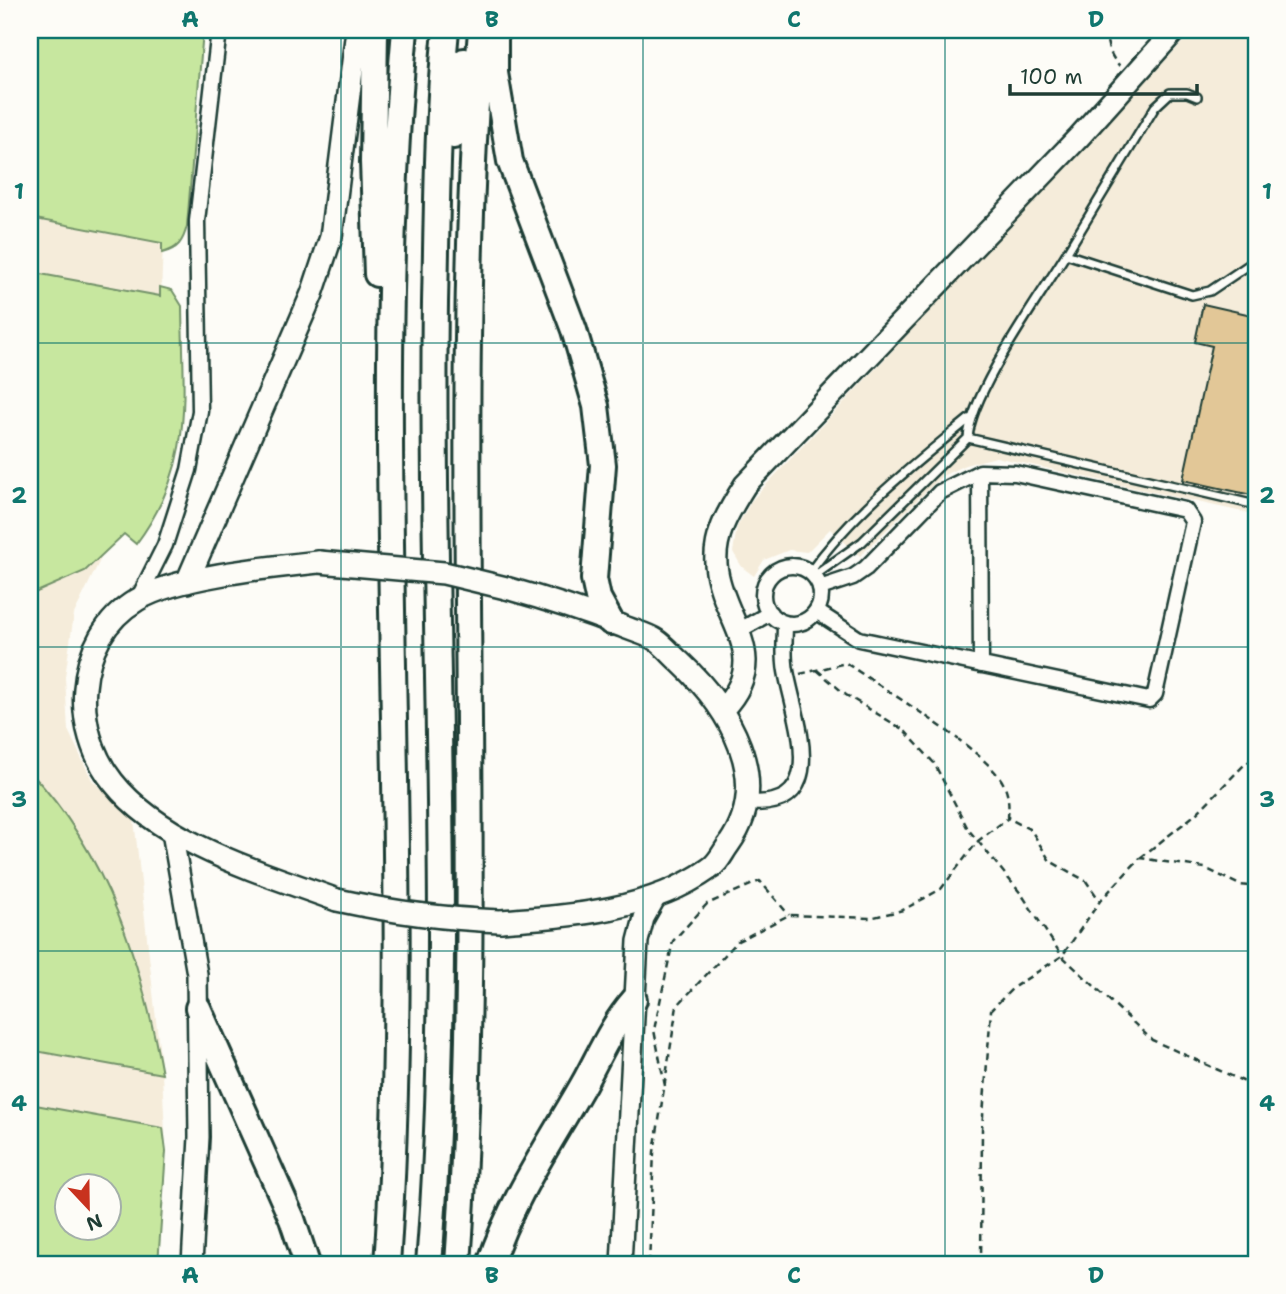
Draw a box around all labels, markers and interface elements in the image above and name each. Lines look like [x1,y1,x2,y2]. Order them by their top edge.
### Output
text: A [181,4,199,34]
text: B [485,4,499,34]
text: C [787,4,801,34]
text: D [1088,4,1104,34]
scale bar [1010,52,1197,96]
text: 100 m [1020,63,1083,91]
text: 1 [14,176,24,206]
text: 1 [1262,176,1272,206]
text: 2 [11,480,27,510]
text: 2 [1259,480,1275,510]
text: 3 [11,784,27,814]
text: 3 [1259,784,1275,814]
text: 4 [11,1088,27,1118]
text: 4 [1259,1088,1275,1118]
north arrow [52,1172,122,1242]
text: N [83,1208,106,1237]
text: A [181,1260,199,1290]
text: B [485,1260,499,1290]
text: C [787,1260,801,1290]
text: D [1088,1260,1104,1290]

